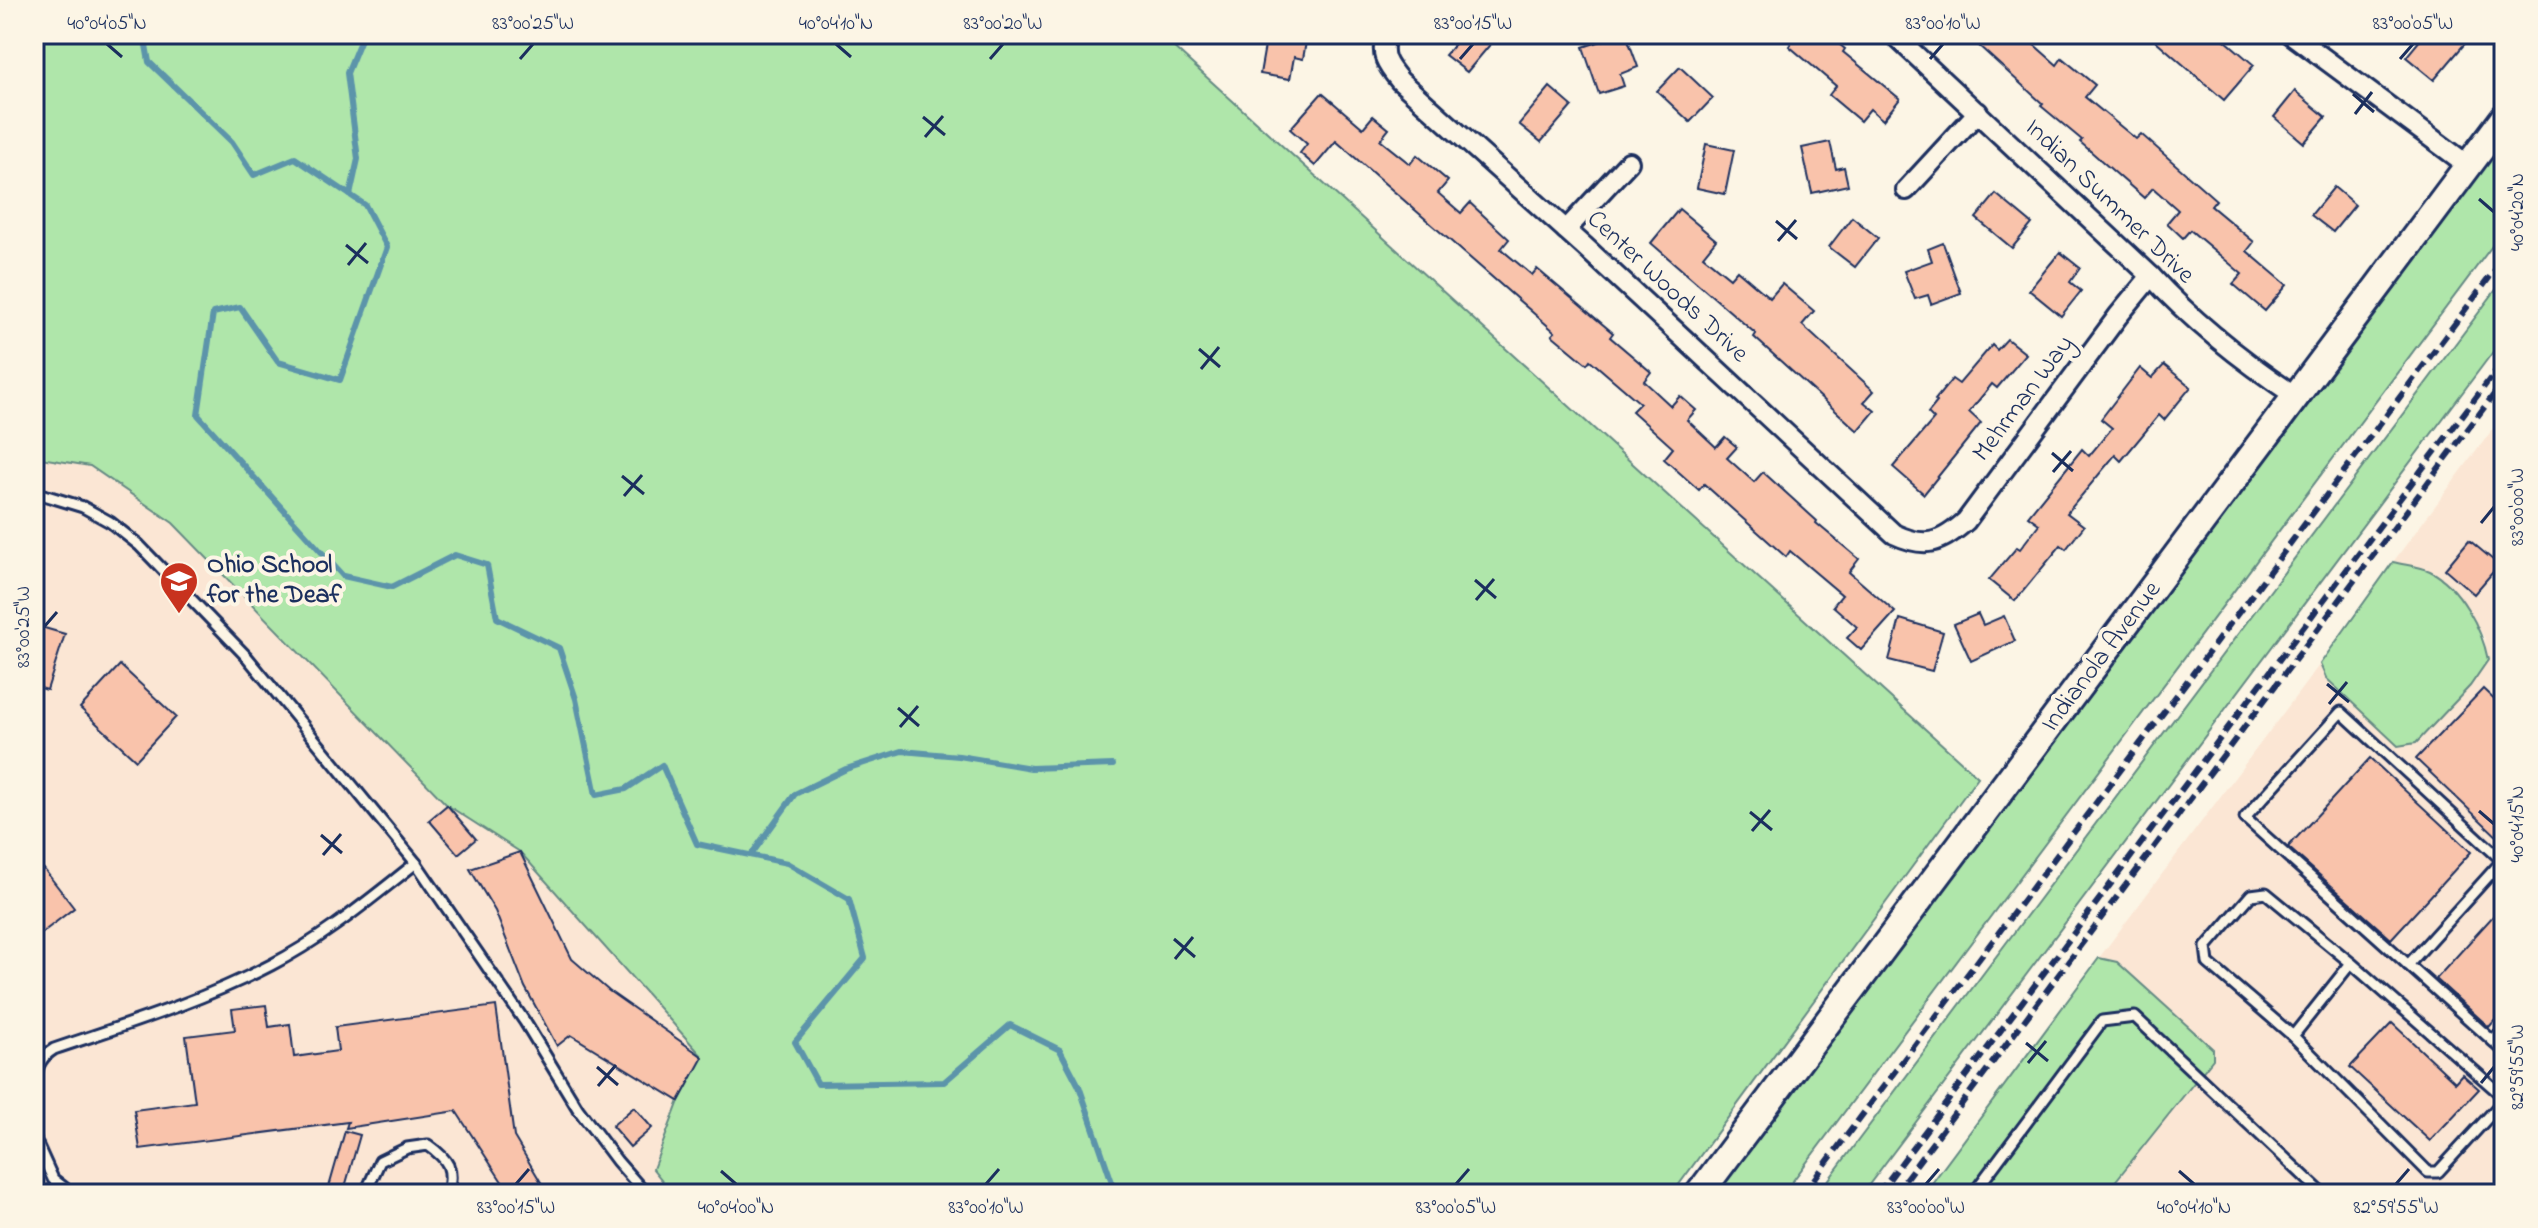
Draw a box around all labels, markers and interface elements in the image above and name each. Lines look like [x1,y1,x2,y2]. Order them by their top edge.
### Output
text: 40°04'05"N [67,10,147,39]
text: 83°00'25"W [492,10,574,39]
text: 40°04'10"N [799,10,873,39]
text: 83°00'20"W [963,10,1043,39]
text: 83°00'15"W [1434,10,1512,39]
text: 83°00'10"W [1905,10,1981,39]
text: 83°00'05"W [2373,10,2453,39]
street label: Indian Summer Drive [2015,111,2203,294]
text: 40°04'20"N [2504,173,2533,251]
street label: Center Woods Drive [1577,202,1757,373]
street label: Mehrman Way [1964,328,2084,470]
text: 83°00'00"W [2504,468,2533,546]
place label: Ohio School for the Deaf [206,547,343,615]
school or university icon: Ohio School for the Deaf [158,560,200,615]
street label: Indianola Avenue [2033,573,2172,740]
text: 83°00'25"W [10,586,39,668]
text: 40°04'15"N [2504,785,2533,863]
text: 82°59'55"W [2504,1024,2533,1110]
text: 83°00'15"W [477,1194,555,1223]
text: 40°04'00"N [698,1194,774,1223]
text: 83°00'10"W [948,1194,1024,1223]
text: 83°00'05"W [1416,1194,1496,1223]
text: 83°00'00"W [1887,1194,1965,1223]
text: 40°04'10"N [2157,1194,2231,1223]
text: 82°59'55"W [2353,1194,2439,1223]

